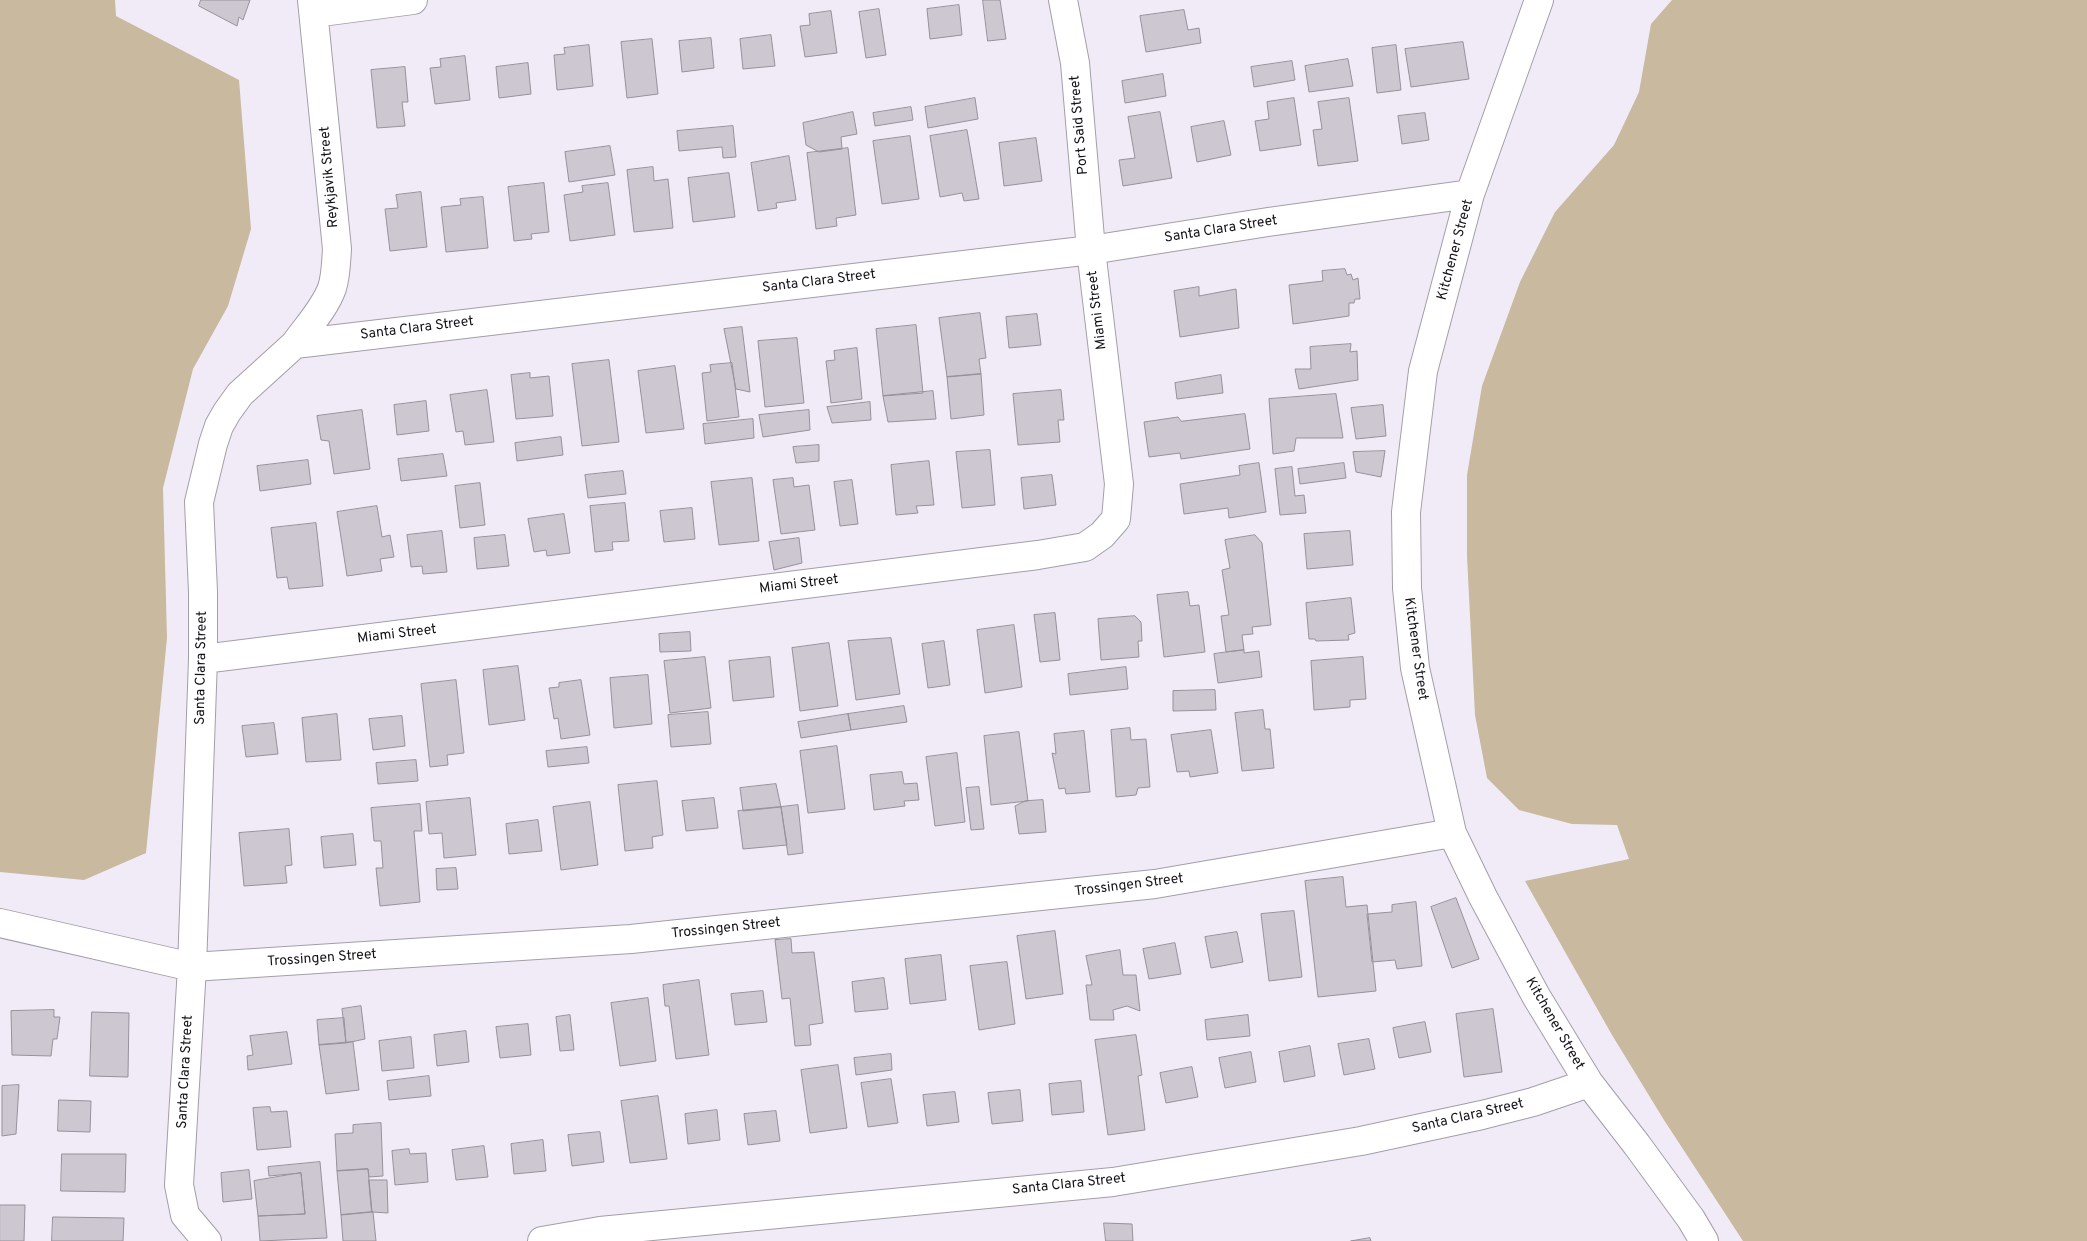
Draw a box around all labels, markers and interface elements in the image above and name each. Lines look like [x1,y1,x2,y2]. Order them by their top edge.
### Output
street label: Port Said Street [1067,75,1093,175]
street label: Reykjavik Street [317,125,343,229]
street label: Kitchener Street [1434,198,1478,302]
street label: Santa Clara Street [1163,213,1279,247]
street label: Santa Clara Street [761,267,877,297]
street label: Miami Street [1085,269,1111,351]
street label: Santa Clara Street [359,314,475,344]
street label: Miami Street [758,572,840,598]
street label: Kitchener Street [1399,596,1431,702]
street label: Santa Clara Street [193,611,211,725]
street label: Miami Street [356,622,438,648]
street label: Trossingen Street [1074,871,1184,901]
street label: Trossingen Street [671,915,781,943]
street label: Trossingen Street [267,947,377,971]
street label: Kitchener Street [1521,975,1587,1073]
street label: Santa Clara Street [175,1015,197,1129]
street label: Santa Clara Street [1411,1096,1525,1138]
street label: Santa Clara Street [1011,1171,1127,1199]

